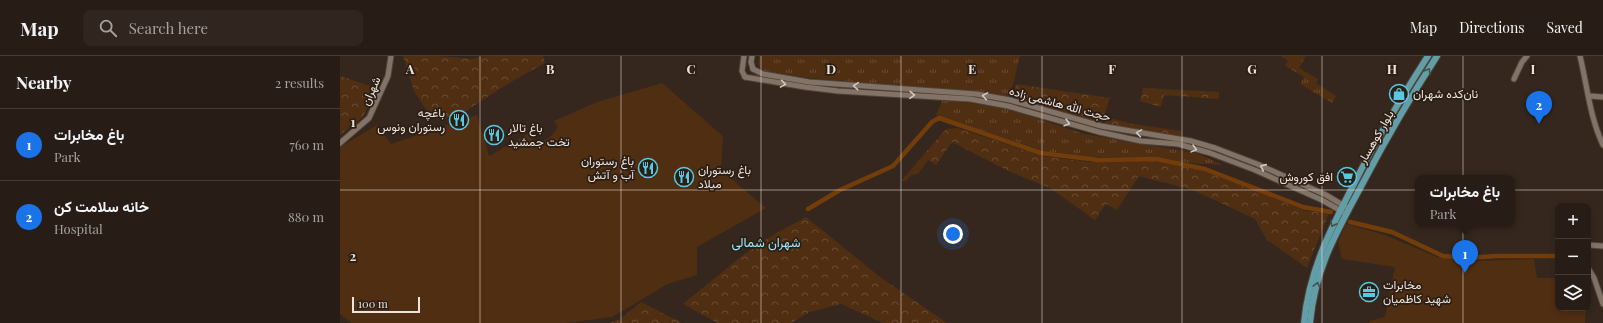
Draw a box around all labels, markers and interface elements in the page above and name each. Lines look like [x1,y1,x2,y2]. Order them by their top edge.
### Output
search box [83,10,363,46]
text: Map [20,15,59,41]
icon: search [97,17,119,39]
text: Search here [129,18,208,38]
text: Map [1410,18,1437,37]
text: Directions [1459,18,1525,37]
text: Saved [1547,18,1583,37]
text: A [405,60,415,77]
text: B [546,60,555,77]
text: C [686,60,696,77]
text: D [826,60,836,77]
text: E [968,60,976,77]
text: F [1108,60,1116,77]
text: G [1247,60,1257,77]
text: H [1387,60,1397,77]
text: I [1531,60,1536,77]
one-way arrow [1424,68,1431,75]
text: Nearby [16,71,71,93]
text: 2 results [275,74,324,91]
street label: شهران [357,74,384,108]
one-way arrow [780,79,786,88]
one-way arrow [853,81,859,90]
street label: حجت الله هاشمی زاده [1007,82,1113,125]
shop icon: نان‌کده شهران [1388,83,1410,105]
place label: نان‌کده شهران [1413,85,1478,102]
one-way arrow [909,91,915,99]
pin: 2 [1526,91,1552,124]
one-way arrow [982,92,989,101]
place label: باغچه رستوران ونوس [377,104,445,135]
street label: بلوار کوهسار [1353,107,1398,167]
restaurant icon: باغچه رستوران ونوس [448,109,470,131]
text: 1 [351,113,356,130]
one-way arrow [1064,118,1071,127]
place label: باغ تالار تخت جمشید [507,119,570,149]
text: باغ مخابرات [54,124,124,144]
restaurant icon: باغ تالار تخت جمشید [483,124,505,146]
one-way arrow [1136,129,1142,138]
text: 1 [27,136,31,153]
text: 760 m [289,136,324,153]
one-way arrow [1191,144,1198,152]
text: Park [54,148,81,165]
place label: باغ رستوران آب و آتش [581,152,635,183]
restaurant icon: باغ رستوران آب و آتش [637,157,659,179]
place label: باغ رستوران میلاد [698,161,751,191]
one-way arrow [1260,164,1267,172]
restaurant icon: باغ رستوران میلاد [673,166,695,188]
supermarket icon: افق کوروش [1336,166,1358,188]
place label: افق کوروش [1279,168,1333,185]
popup [1415,175,1515,227]
text: باغ مخابرات [1430,181,1500,201]
text: خانه سلامت کن [54,196,149,216]
map controls [1555,203,1591,311]
button: + [1555,203,1591,239]
text: Park [1430,205,1456,222]
text: 2 [26,208,32,225]
text: 880 m [288,208,324,225]
text: Hospital [54,220,103,237]
one-way arrow [1330,220,1338,227]
your location [943,224,963,244]
district label: شهران شمالی [731,233,801,251]
button: − [1555,239,1591,275]
pin: 1 [1452,240,1478,273]
text: 2 [350,247,357,264]
button: layers [1555,275,1591,311]
place label: مخابرات شهید کاظمیان [1383,276,1451,307]
office icon: مخابرات شهید کاظمیان [1358,281,1380,303]
one-way arrow [1313,282,1321,288]
scale bar [352,295,420,314]
text: 100 m [358,296,388,311]

